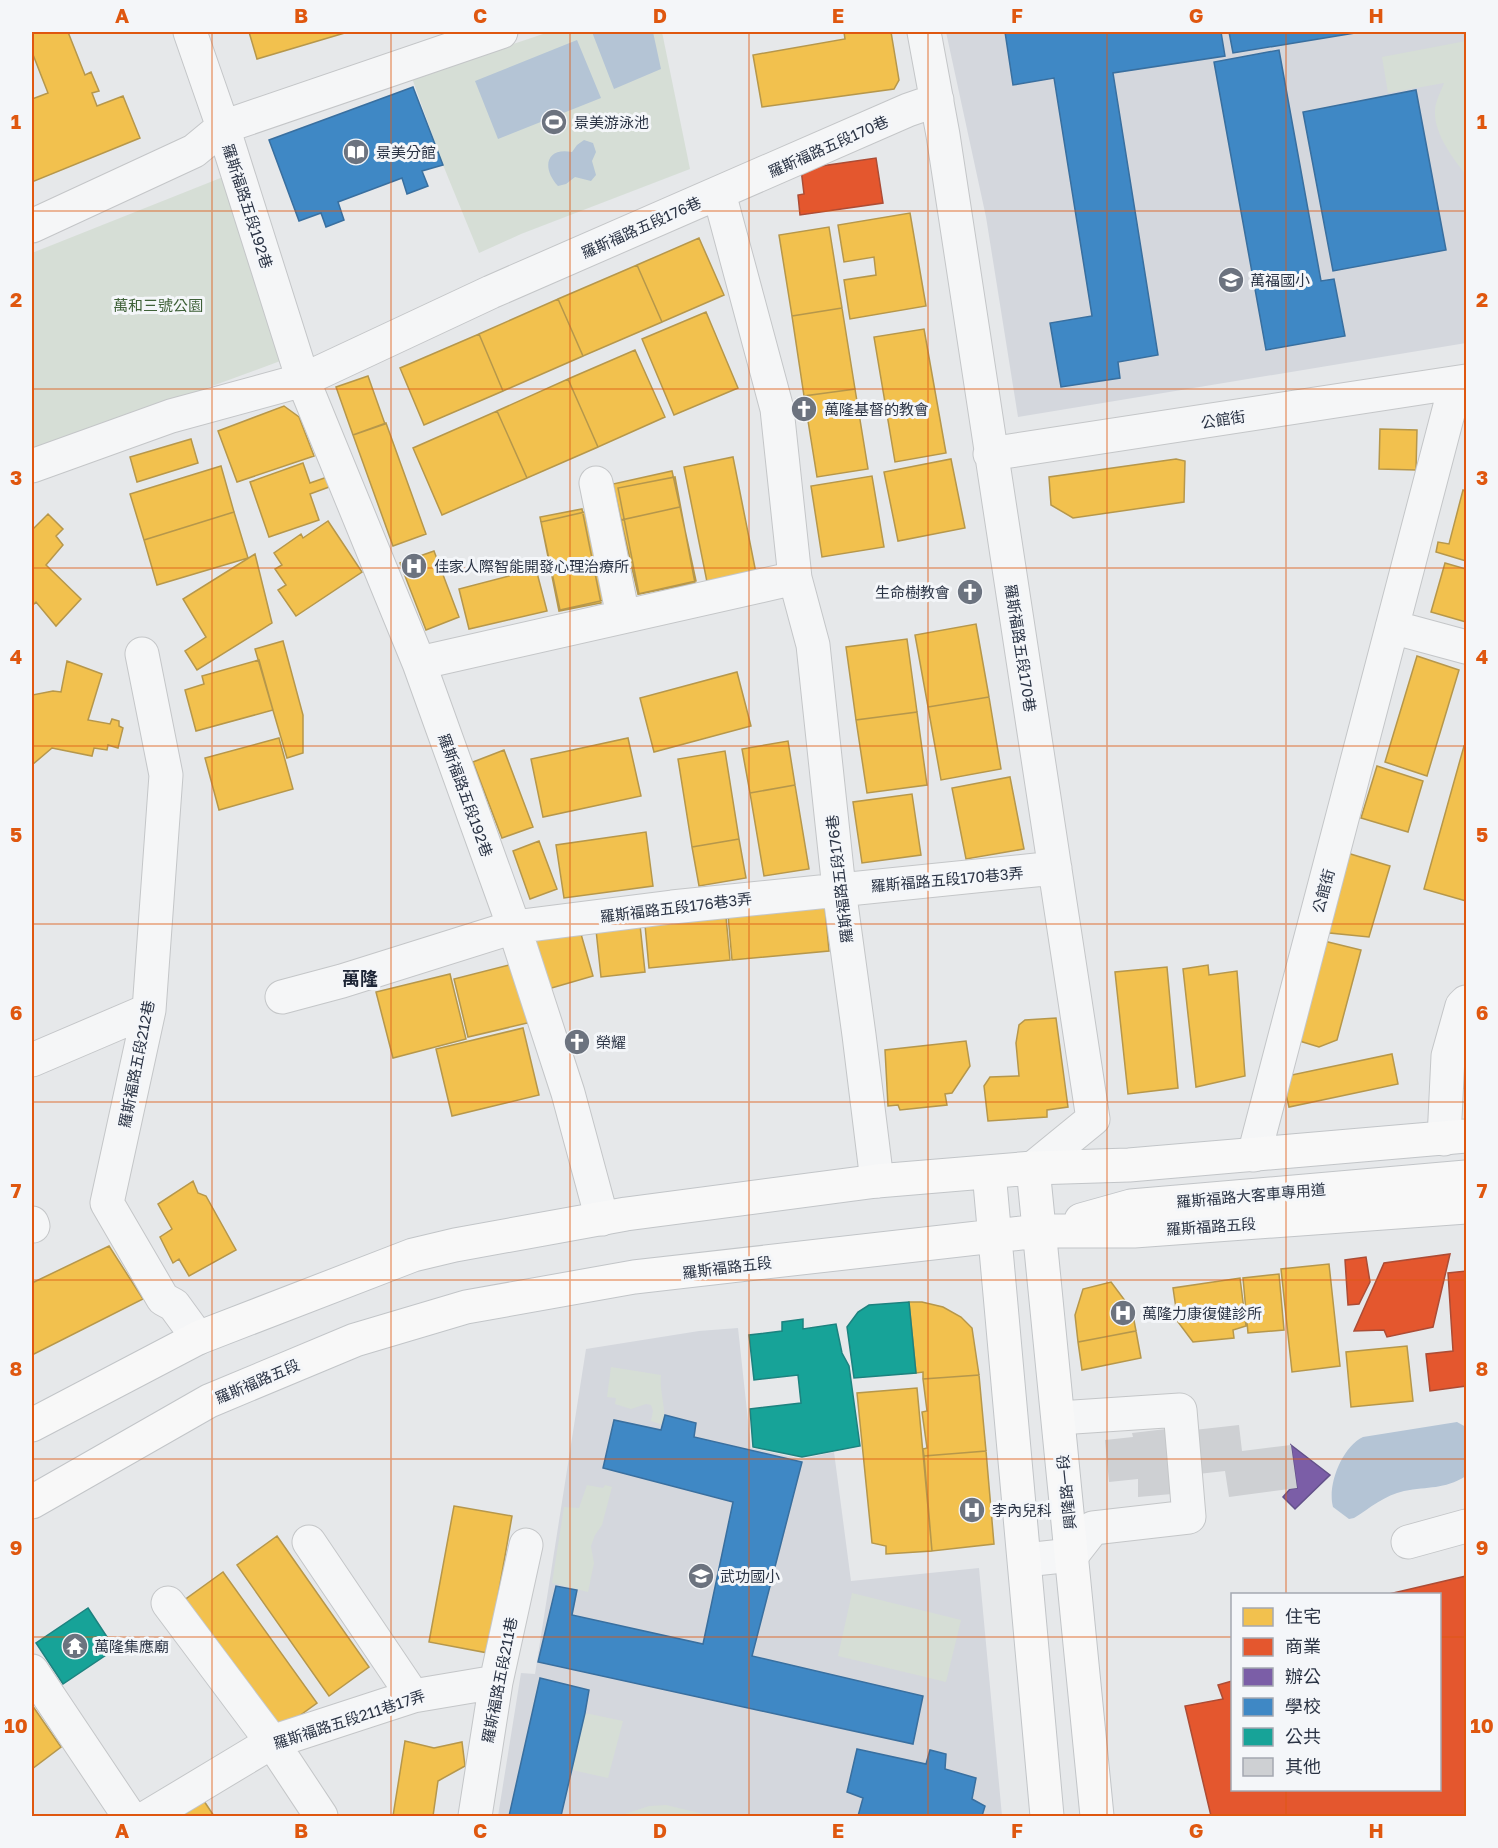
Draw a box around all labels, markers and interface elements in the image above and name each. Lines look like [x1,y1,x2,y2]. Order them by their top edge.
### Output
text: A [115,3,129,27]
text: B [294,3,308,27]
text: C [473,3,487,27]
text: D [653,3,667,27]
text: E [832,3,844,27]
text: F [1011,3,1023,27]
text: G [1189,3,1203,27]
text: H [1368,3,1384,27]
sports icon: 景美游泳池 [539,107,569,137]
text: 1 [11,109,21,133]
text: 1 [1477,109,1487,133]
street label: 羅斯福路五段170巷 [765,111,891,181]
place label: 景美游泳池 [574,113,649,131]
library icon: 景美分館 [341,137,371,167]
street label: 羅斯福路五段192巷 [219,141,277,271]
place label: 景美分館 [376,143,436,161]
street label: 羅斯福路五段176巷 [578,192,704,262]
school or university icon: 萬福國小 [1216,265,1246,295]
place label: 萬福國小 [1250,271,1310,289]
text: 2 [10,287,22,311]
text: 2 [1476,287,1488,311]
park label: 萬和三號公園 [113,296,203,314]
church icon: 萬隆基督的教會 [789,394,819,424]
place label: 萬隆基督的教會 [824,400,929,418]
street label: 公館街 [1199,407,1247,431]
text: 3 [10,465,22,489]
text: 3 [1476,465,1488,489]
hospital icon: 佳家人際智能開發心理治療所 [399,551,429,581]
place label: 佳家人際智能開發心理治療所 [434,557,629,575]
church icon: 生命樹教會 [955,577,985,607]
place label: 生命樹教會 [875,583,950,601]
street label: 羅斯福路五段170巷 [1002,583,1040,713]
text: 4 [10,644,22,668]
text: 4 [1476,644,1488,668]
street label: 羅斯福路五段192巷 [435,731,497,859]
street label: 羅斯福路五段176巷 [822,814,856,944]
text: 5 [10,822,22,846]
text: 5 [1476,822,1488,846]
street label: 羅斯福路五段170巷3弄 [870,863,1024,895]
street label: 公館街 [1308,867,1338,915]
street label: 羅斯福路五段176巷3弄 [599,889,753,925]
district label: 萬隆 [342,967,378,989]
street label: 羅斯福路五段212巷 [115,999,157,1129]
text: 6 [10,1000,22,1024]
text: 6 [1476,1000,1488,1024]
church icon: 榮耀 [562,1027,592,1057]
place label: 榮耀 [596,1033,626,1051]
text: 7 [11,1178,22,1202]
text: 7 [1477,1178,1488,1202]
street label: 羅斯福路大客車專用道 [1175,1179,1327,1211]
street label: 羅斯福路五段 [1165,1214,1257,1238]
street label: 羅斯福路五段 [681,1253,773,1281]
hospital icon: 萬隆力康復健診所 [1108,1298,1138,1328]
place label: 萬隆力康復健診所 [1142,1304,1262,1322]
street label: 羅斯福路五段 [212,1355,302,1407]
text: 8 [10,1356,22,1380]
text: 8 [1476,1356,1488,1380]
street label: 興隆路一段 [1053,1454,1079,1530]
hospital icon: 李內兒科 [957,1495,987,1525]
place label: 李內兒科 [992,1501,1052,1519]
text: 9 [10,1535,22,1559]
text: 9 [1476,1535,1488,1559]
school or university icon: 武功國小 [686,1561,716,1591]
place label: 武功國小 [720,1567,780,1585]
legend [1231,1593,1441,1791]
text: 住宅 [1285,1605,1321,1627]
street label: 羅斯福路五段211巷 [478,1615,520,1745]
temple icon: 萬隆集應廟 [60,1631,90,1661]
text: 商業 [1285,1635,1321,1657]
place label: 萬隆集應廟 [94,1637,169,1655]
text: 辦公 [1285,1665,1321,1687]
street label: 羅斯福路五段211巷17弄 [271,1686,427,1752]
text: 學校 [1285,1695,1321,1717]
text: 10 [4,1713,28,1737]
text: 10 [1470,1713,1494,1737]
text: 公共 [1285,1725,1321,1747]
text: 其他 [1285,1755,1321,1777]
text: A [115,1818,129,1842]
text: B [294,1818,308,1842]
text: C [473,1818,487,1842]
text: D [653,1818,667,1842]
text: E [832,1818,844,1842]
text: F [1011,1818,1023,1842]
text: G [1189,1818,1203,1842]
text: H [1368,1818,1384,1842]

